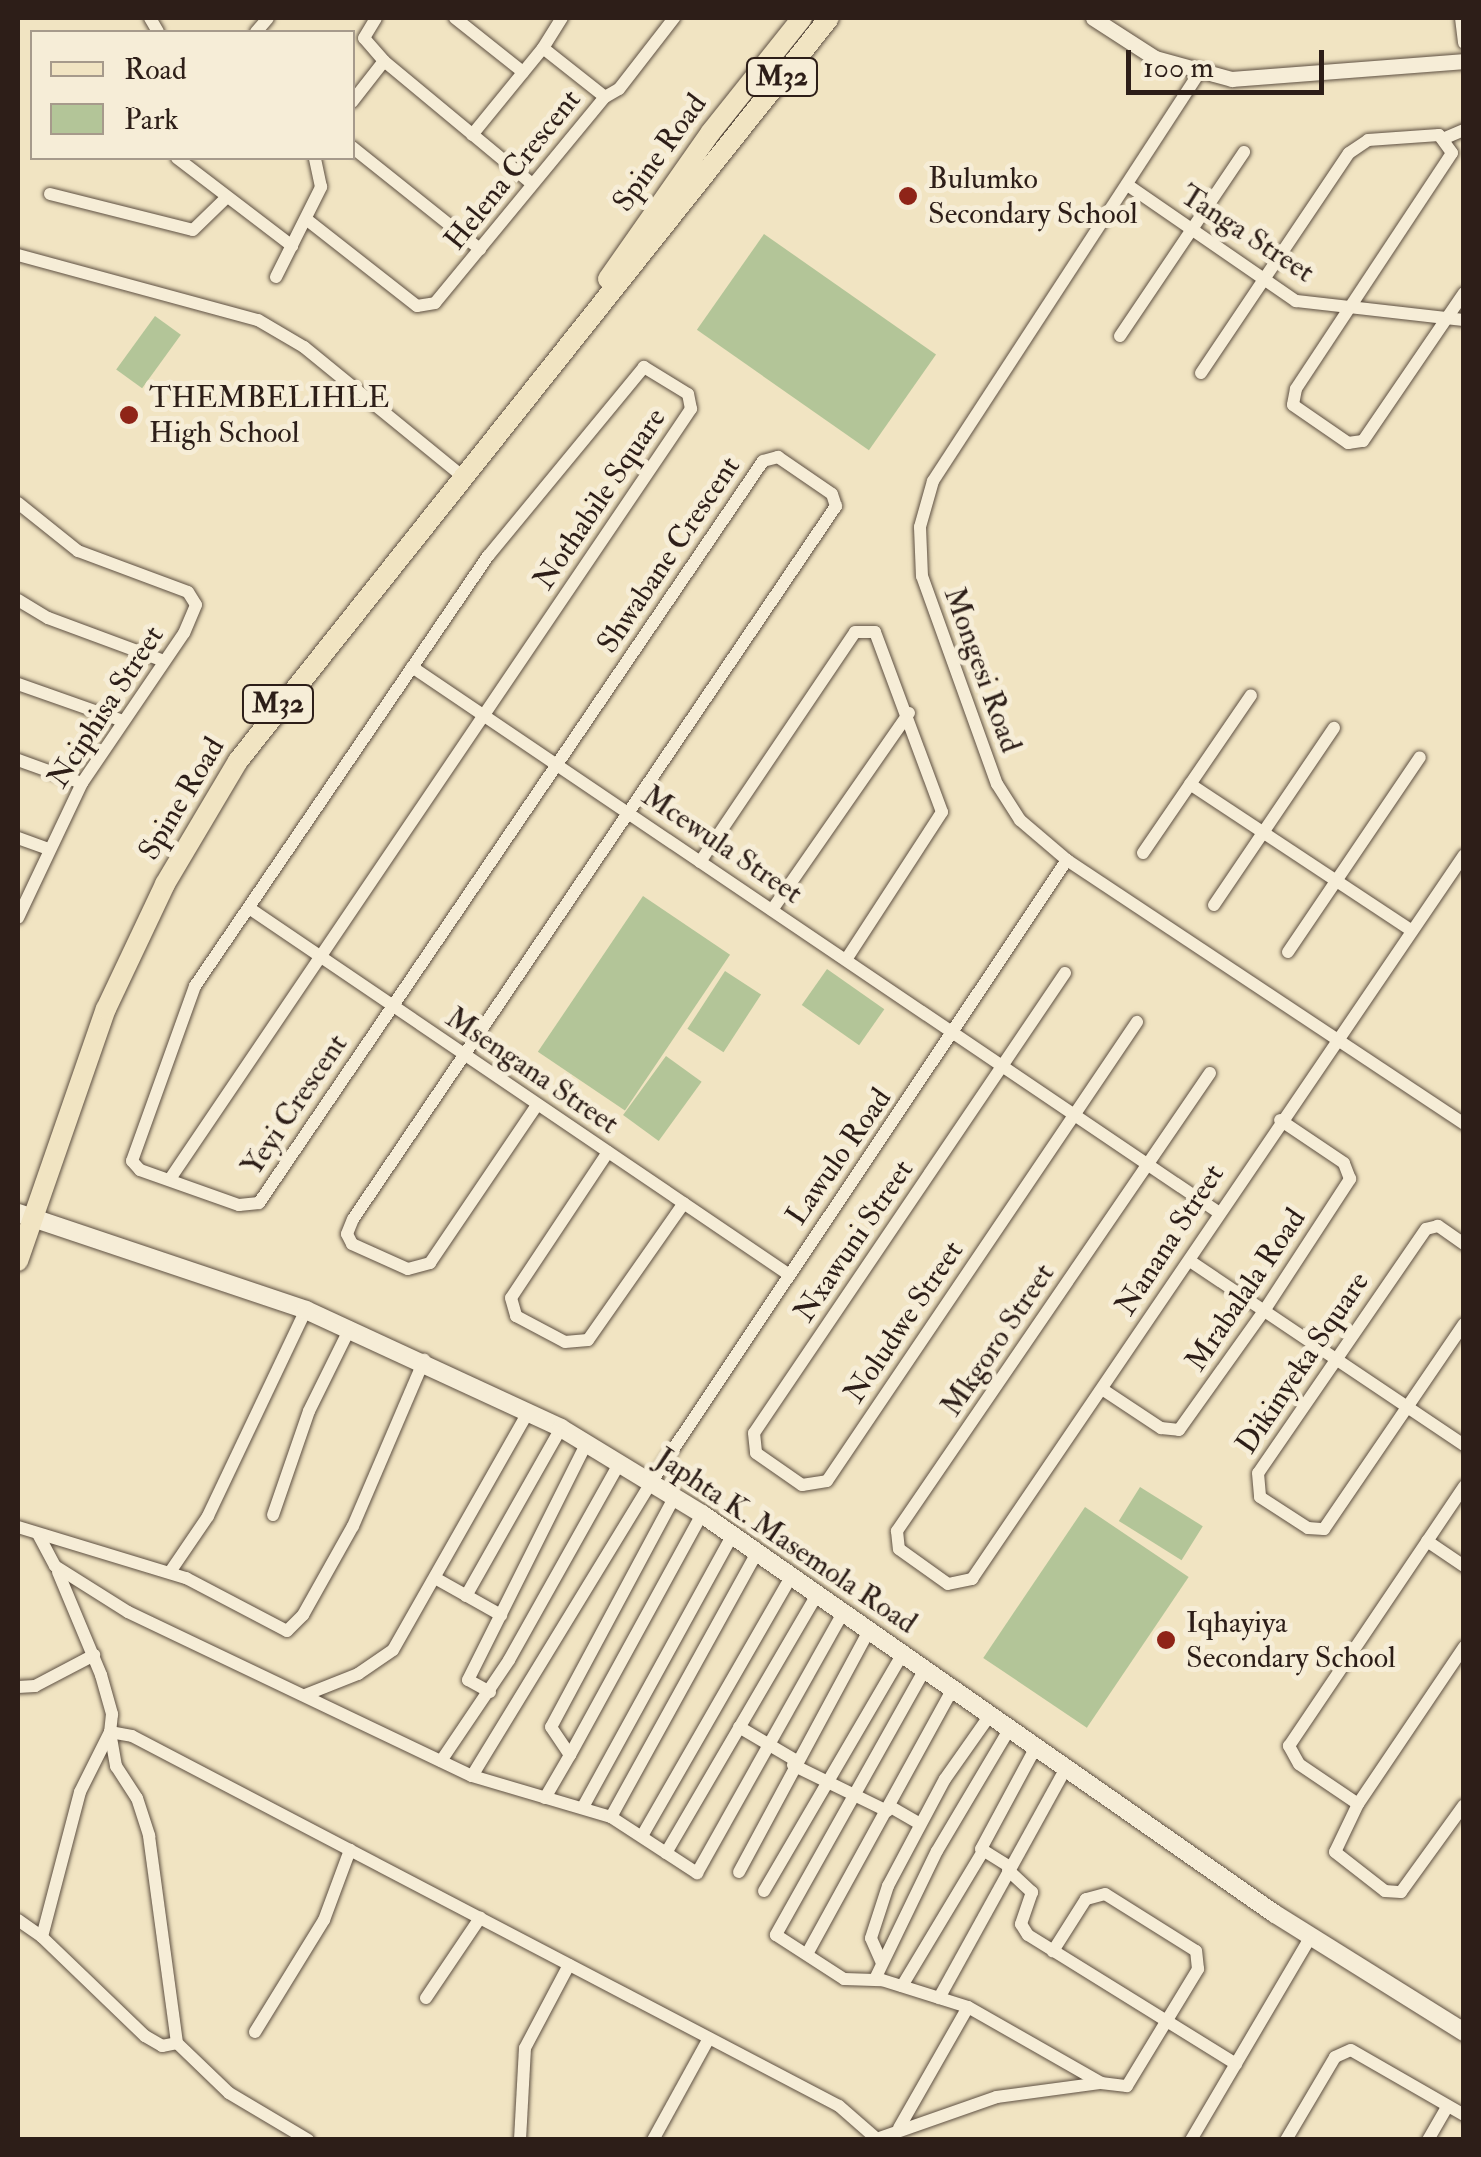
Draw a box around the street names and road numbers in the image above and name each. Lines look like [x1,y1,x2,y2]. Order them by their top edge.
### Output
road number: M32 [744,54,820,100]
street label: Helena Crescent [437,82,589,258]
street label: Spine Road [605,87,715,219]
street label: Tanga Street [1173,177,1321,291]
street label: Nothabile Square [526,401,674,597]
street label: Shwabane Crescent [590,450,748,660]
street label: Mongesi Road [936,583,1028,757]
street label: Nciphisa Street [40,619,172,795]
road number: M32 [240,681,316,727]
street label: Spine Road [131,731,233,867]
street label: Mcewula Street [635,778,809,912]
street label: Msengana Street [439,1000,625,1142]
street label: Yeyi Crescent [234,1027,356,1183]
street label: Lawulo Road [779,1082,899,1232]
street label: Nxawuni Street [787,1153,921,1329]
street label: Nanana Street [1108,1158,1232,1322]
street label: Mrabalala Road [1178,1202,1314,1378]
street label: Noludwe Street [837,1234,971,1410]
street label: Mkgoro Street [934,1257,1062,1423]
street label: Dikinyeka Square [1229,1265,1377,1461]
street label: Japhta K. Masemola Road [649,1440,923,1642]

